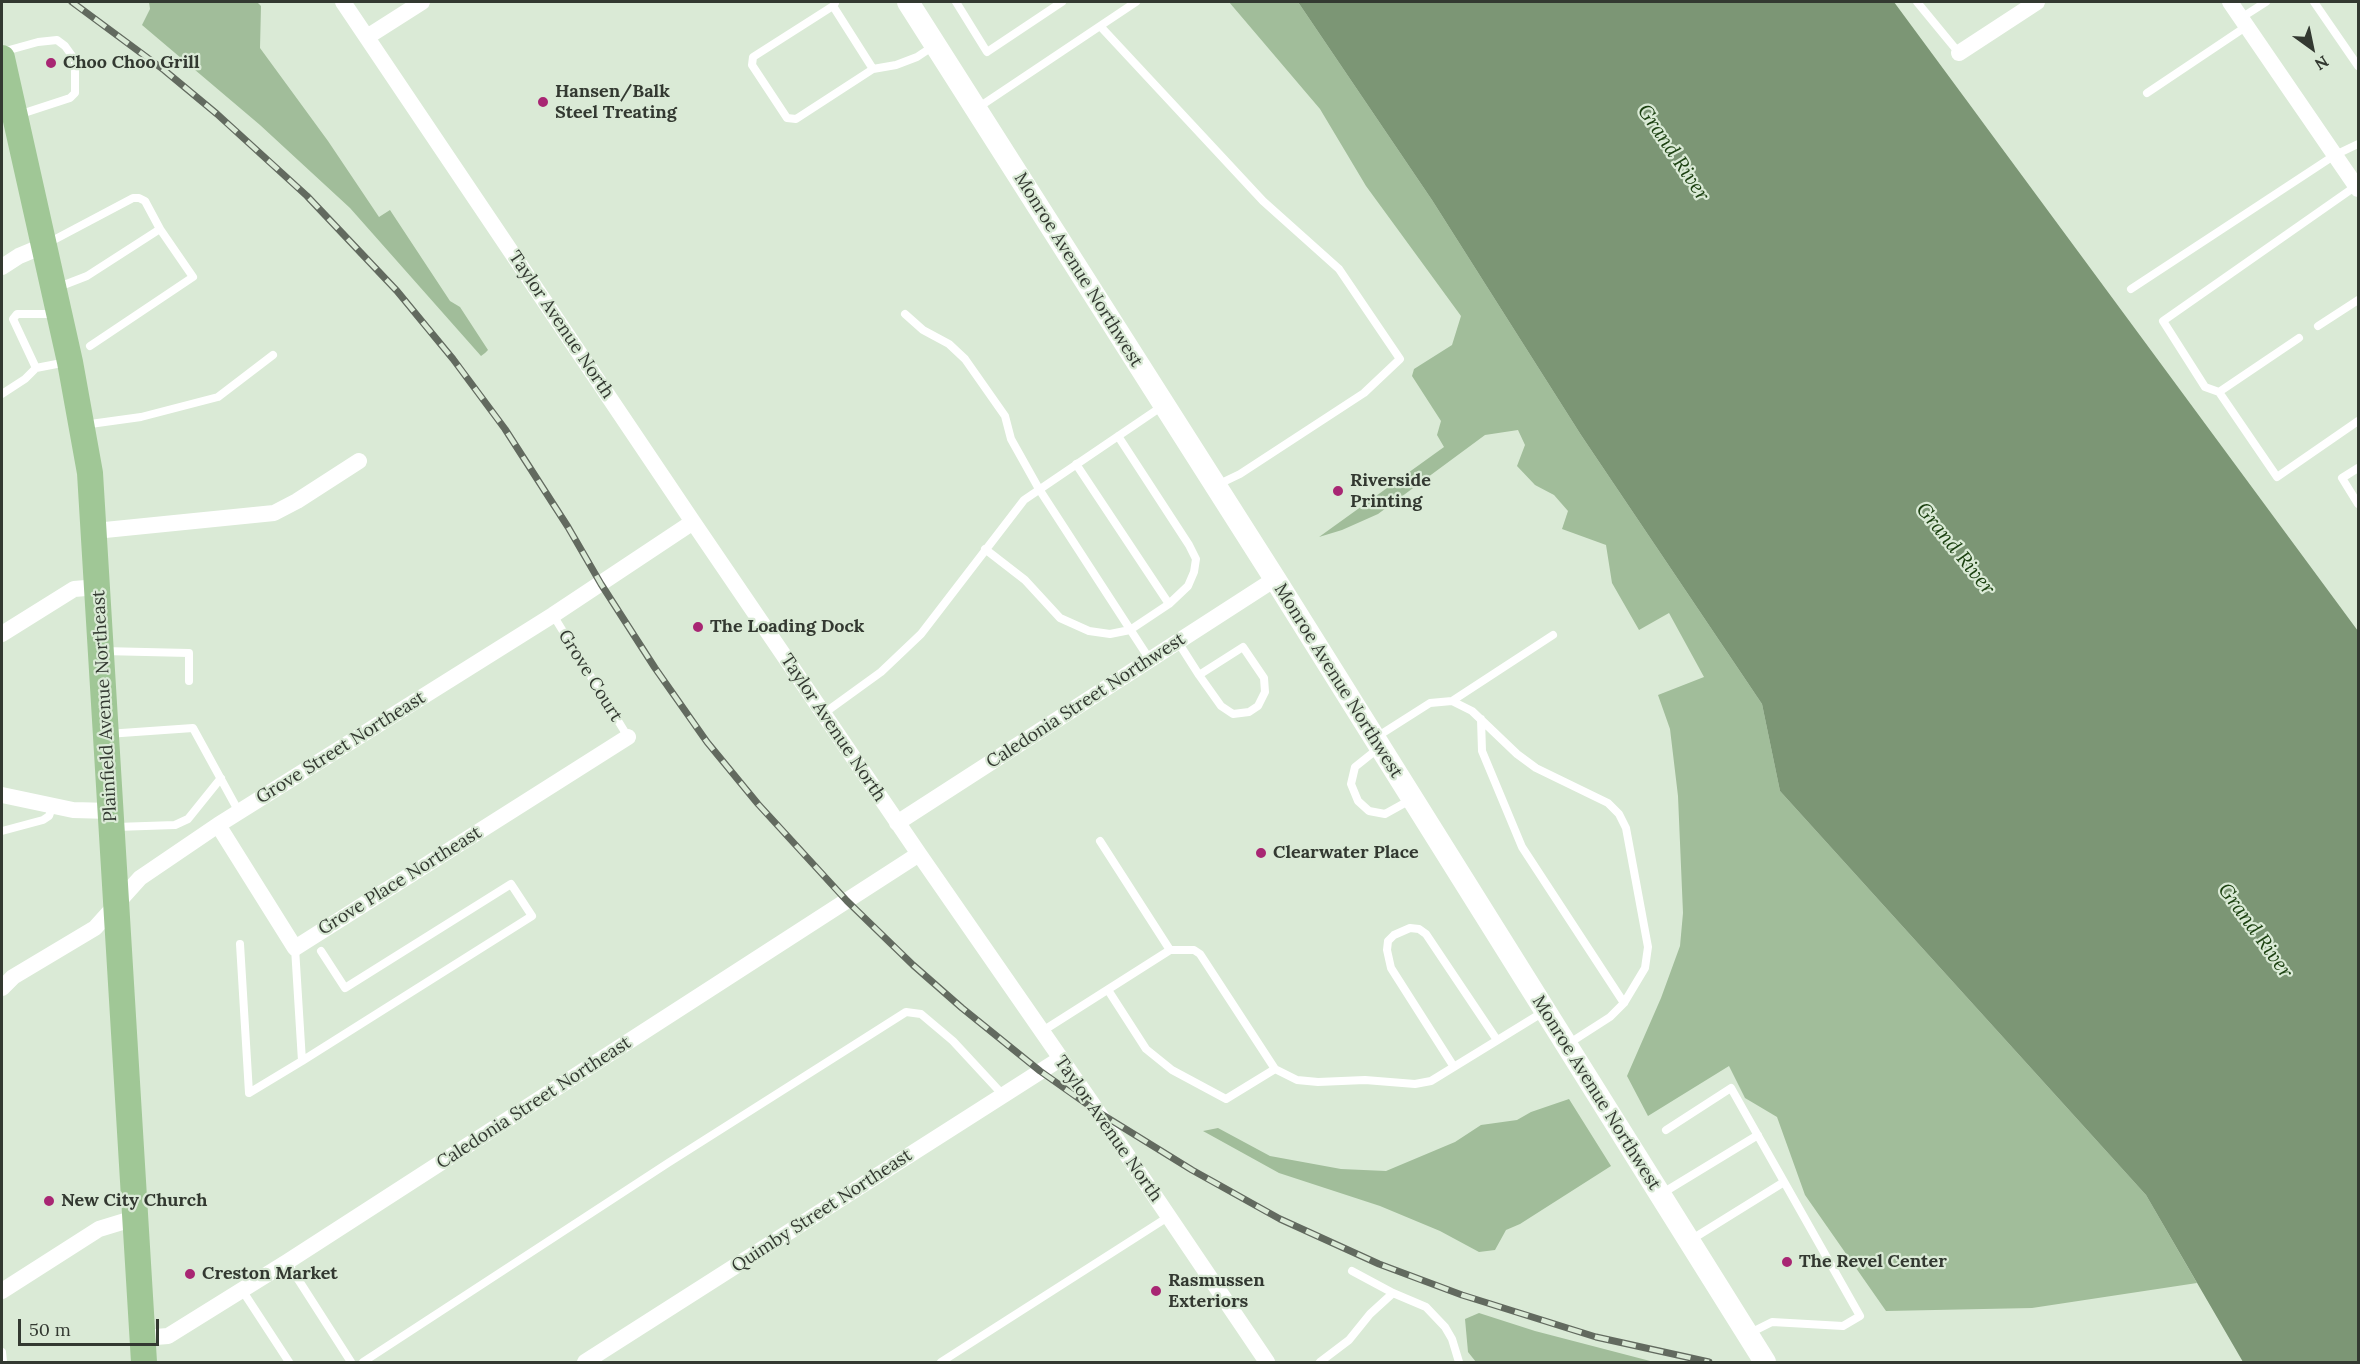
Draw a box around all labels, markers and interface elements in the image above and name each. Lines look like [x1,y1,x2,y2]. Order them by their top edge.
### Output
north arrow [2282,18,2342,78]
text: N [2311,51,2332,75]
place label: Choo Choo Grill [63,52,200,74]
marker: Choo Choo Grill [44,56,58,70]
place label: Hansen/Balk Steel Treating [555,81,677,124]
marker: Hansen/Balk Steel Treating [536,95,550,109]
water label: Grand River [1632,100,1714,206]
street label: Monroe Avenue Northwest [1009,169,1147,371]
street label: Taylor Avenue North [504,247,618,403]
place label: Riverside Printing [1350,470,1431,512]
marker: Riverside Printing [1331,484,1345,498]
water label: Grand River [1911,498,1999,600]
street label: Monroe Avenue Northwest [1269,580,1407,782]
street label: Plainfield Avenue Northeast [88,589,122,823]
place label: The Loading Dock [710,616,865,638]
marker: The Loading Dock [691,620,705,634]
street label: Grove Court [553,626,627,726]
street label: Caledonia Street Northwest [983,629,1189,773]
street label: Taylor Avenue North [776,650,890,806]
street label: Grove Street Northeast [253,687,429,809]
street label: Grove Place Northeast [314,822,486,940]
place label: Clearwater Place [1273,842,1419,864]
marker: Clearwater Place [1254,846,1268,860]
water label: Grand River [2212,879,2298,983]
street label: Monroe Avenue Northwest [1527,992,1665,1194]
street label: Caledonia Street Northeast [433,1032,635,1174]
street label: Taylor Avenue North [1050,1052,1166,1206]
street label: Quimby Street Northeast [728,1145,916,1277]
place label: New City Church [61,1190,207,1212]
marker: New City Church [42,1194,56,1208]
place label: The Revel Center [1799,1251,1947,1273]
marker: The Revel Center [1780,1255,1794,1269]
place label: Creston Market [202,1263,338,1285]
marker: Creston Market [183,1267,197,1281]
place label: Rasmussen Exteriors [1168,1270,1265,1312]
marker: Rasmussen Exteriors [1149,1284,1163,1298]
scale bar [21,1307,162,1345]
text: 50 m [29,1318,71,1341]

